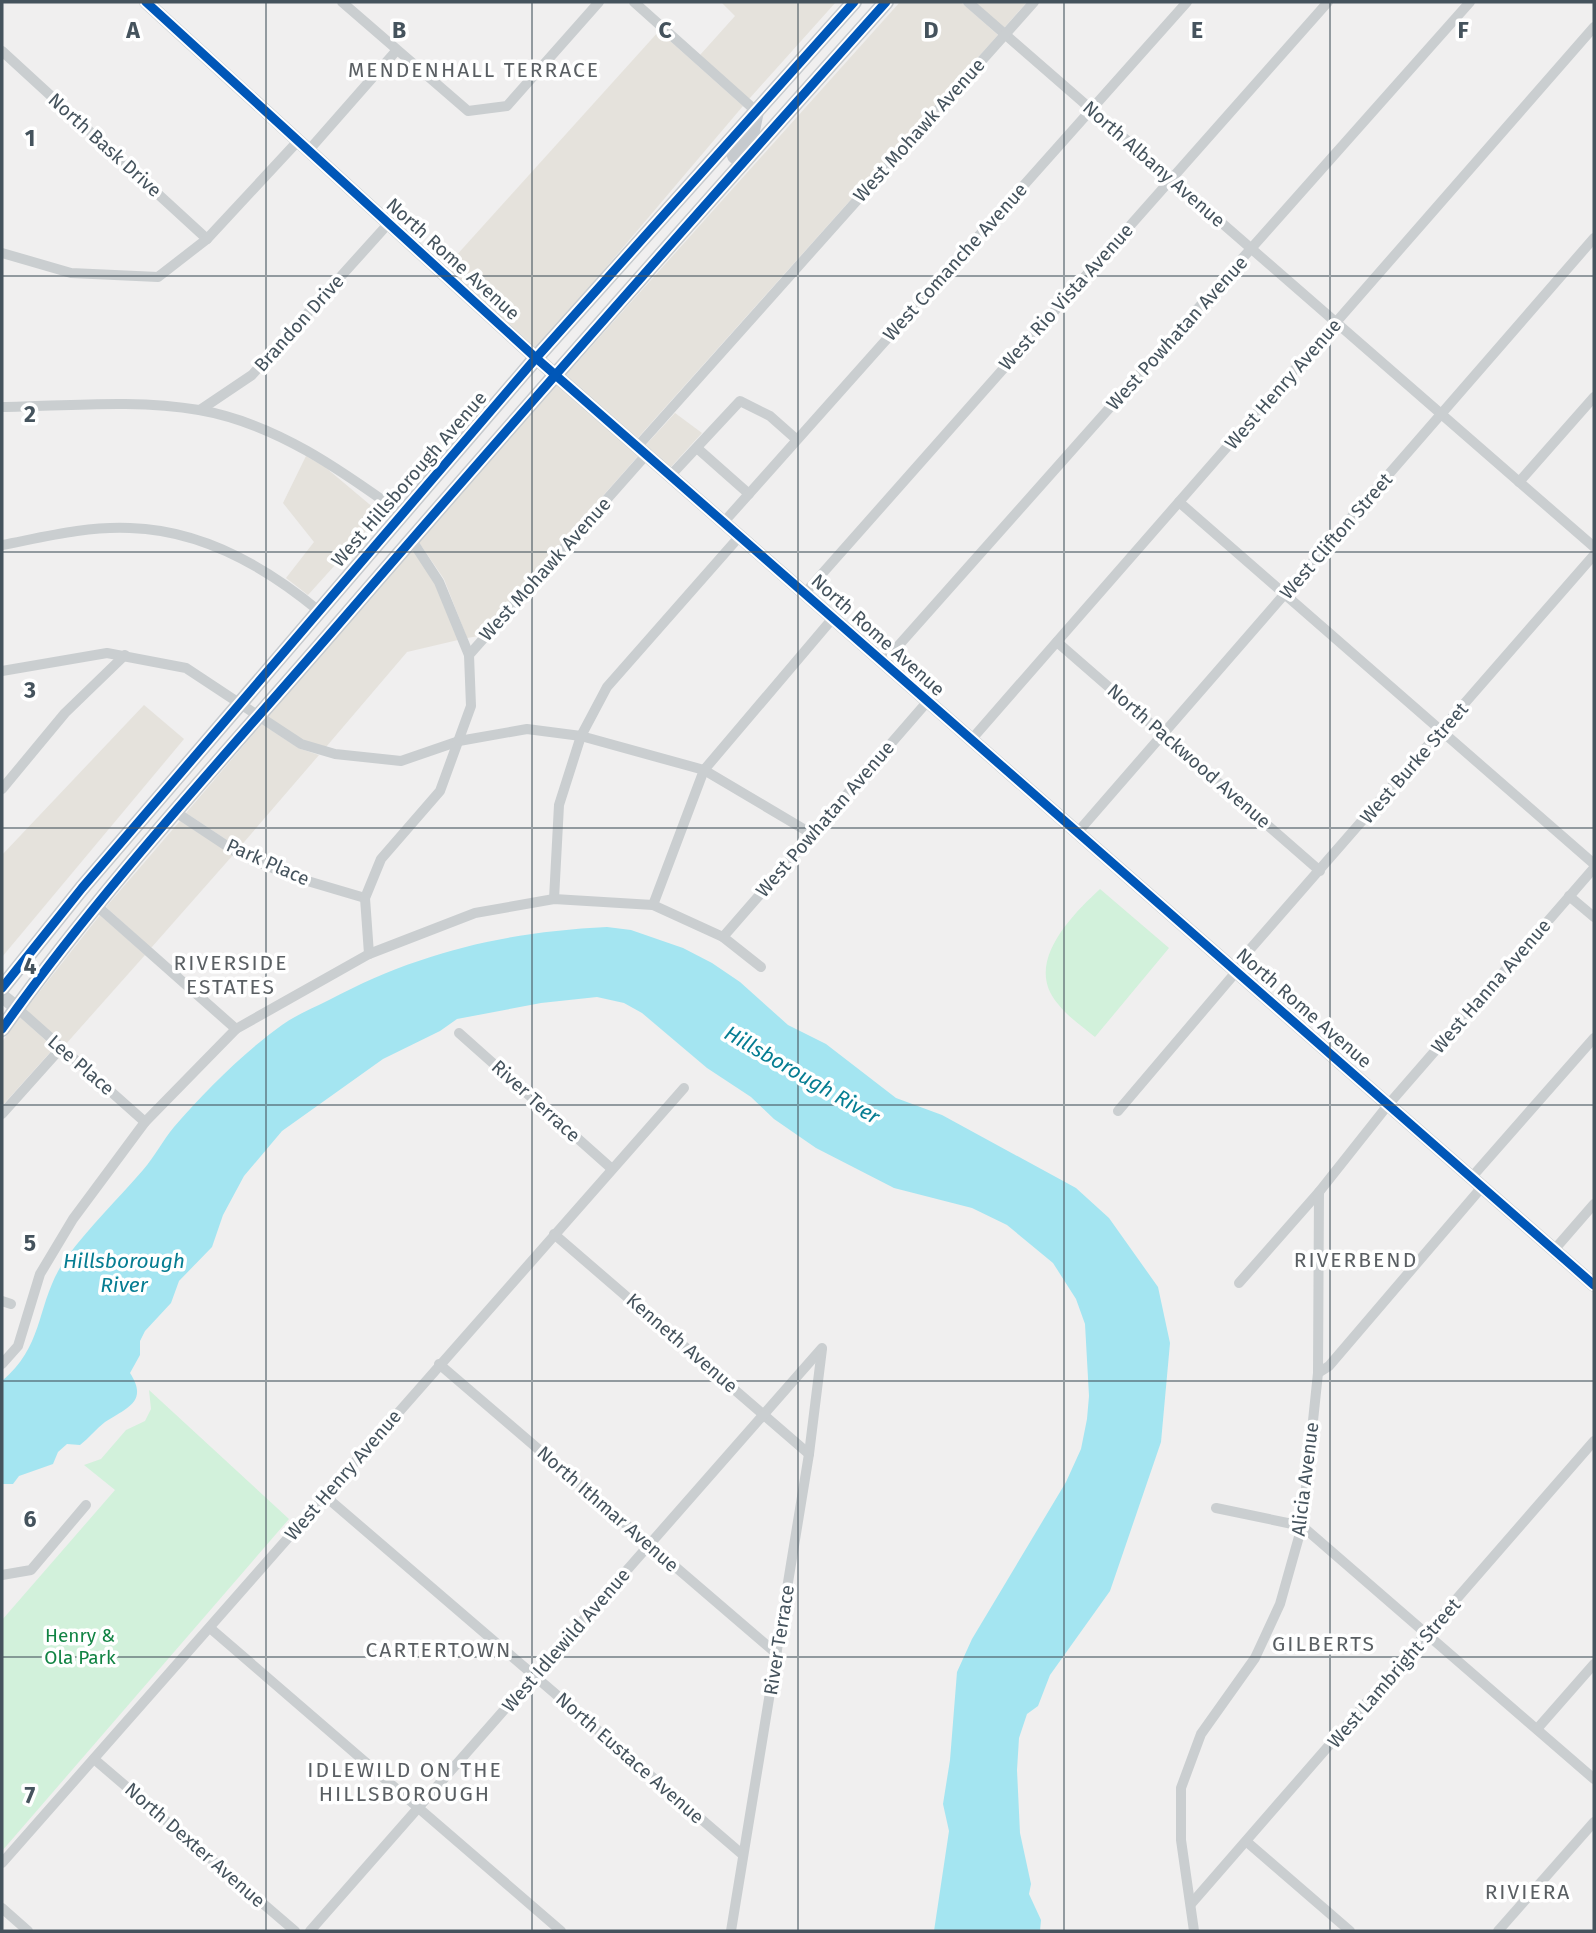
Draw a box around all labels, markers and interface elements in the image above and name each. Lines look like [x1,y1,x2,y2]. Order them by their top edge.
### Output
text: A [125,16,140,44]
text: B [392,16,406,44]
text: C [658,16,672,44]
text: D [924,16,939,44]
text: E [1191,16,1203,44]
text: F [1457,16,1469,44]
street label: West Mohawk Avenue [848,53,990,207]
district label: MENDENHALL TERRACE [348,57,600,83]
street label: North Bask Drive [44,88,166,202]
street label: North Albany Avenue [1078,96,1230,232]
text: 1 [25,124,35,152]
street label: West Comanche Avenue [878,178,1032,346]
street label: North Rome Avenue [382,193,524,325]
street label: West Rio Vista Avenue [994,219,1138,375]
street label: West Powhatan Avenue [1102,251,1252,415]
street label: Brandon Drive [249,270,349,376]
street label: West Henry Avenue [1220,314,1346,454]
street label: West Hillsborough Avenue [326,386,492,572]
text: 2 [24,400,36,428]
street label: West Clifton Street [1275,468,1397,604]
street label: West Mohawk Avenue [474,492,616,646]
street label: North Rome Avenue [807,569,949,701]
text: 3 [23,676,36,704]
street label: North Packwood Avenue [1103,679,1275,833]
street label: West Burke Street [1355,698,1473,828]
street label: West Powhatan Avenue [751,736,899,902]
street label: Park Place [223,834,313,890]
street label: West Hanna Avenue [1426,914,1556,1058]
street label: North Rome Avenue [1232,943,1376,1073]
district label: RIVERSIDE ESTATES [174,950,288,1000]
text: 4 [24,952,37,980]
water label: Hillsborough River [720,1020,885,1130]
street label: Lee Place [43,1030,119,1100]
street label: River Terrace [487,1055,585,1147]
text: 5 [24,1229,36,1257]
district label: RIVERBEND [1294,1247,1418,1273]
water label: Hillsborough River [63,1248,185,1298]
street label: Kenneth Avenue [622,1288,742,1398]
street label: West Henry Avenue [280,1405,406,1545]
street label: Alicia Avenue [1287,1421,1323,1537]
street label: North Ithmar Avenue [532,1441,684,1577]
text: 6 [24,1505,37,1533]
street label: West Idlewild Avenue [497,1563,635,1717]
street label: River Terrace [759,1583,799,1697]
street label: West Lambright Street [1323,1593,1465,1753]
park label: Henry & Ola Park [44,1624,116,1669]
district label: GILBERTS [1272,1631,1376,1657]
district label: CARTERTOWN [366,1637,512,1663]
street label: North Eustace Avenue [551,1687,709,1829]
district label: IDLEWILD ON THE HILLSBOROUGH [307,1757,503,1807]
street label: North Dexter Avenue [120,1778,270,1912]
text: 7 [25,1781,36,1809]
district label: RIVIERA [1485,1879,1571,1905]

